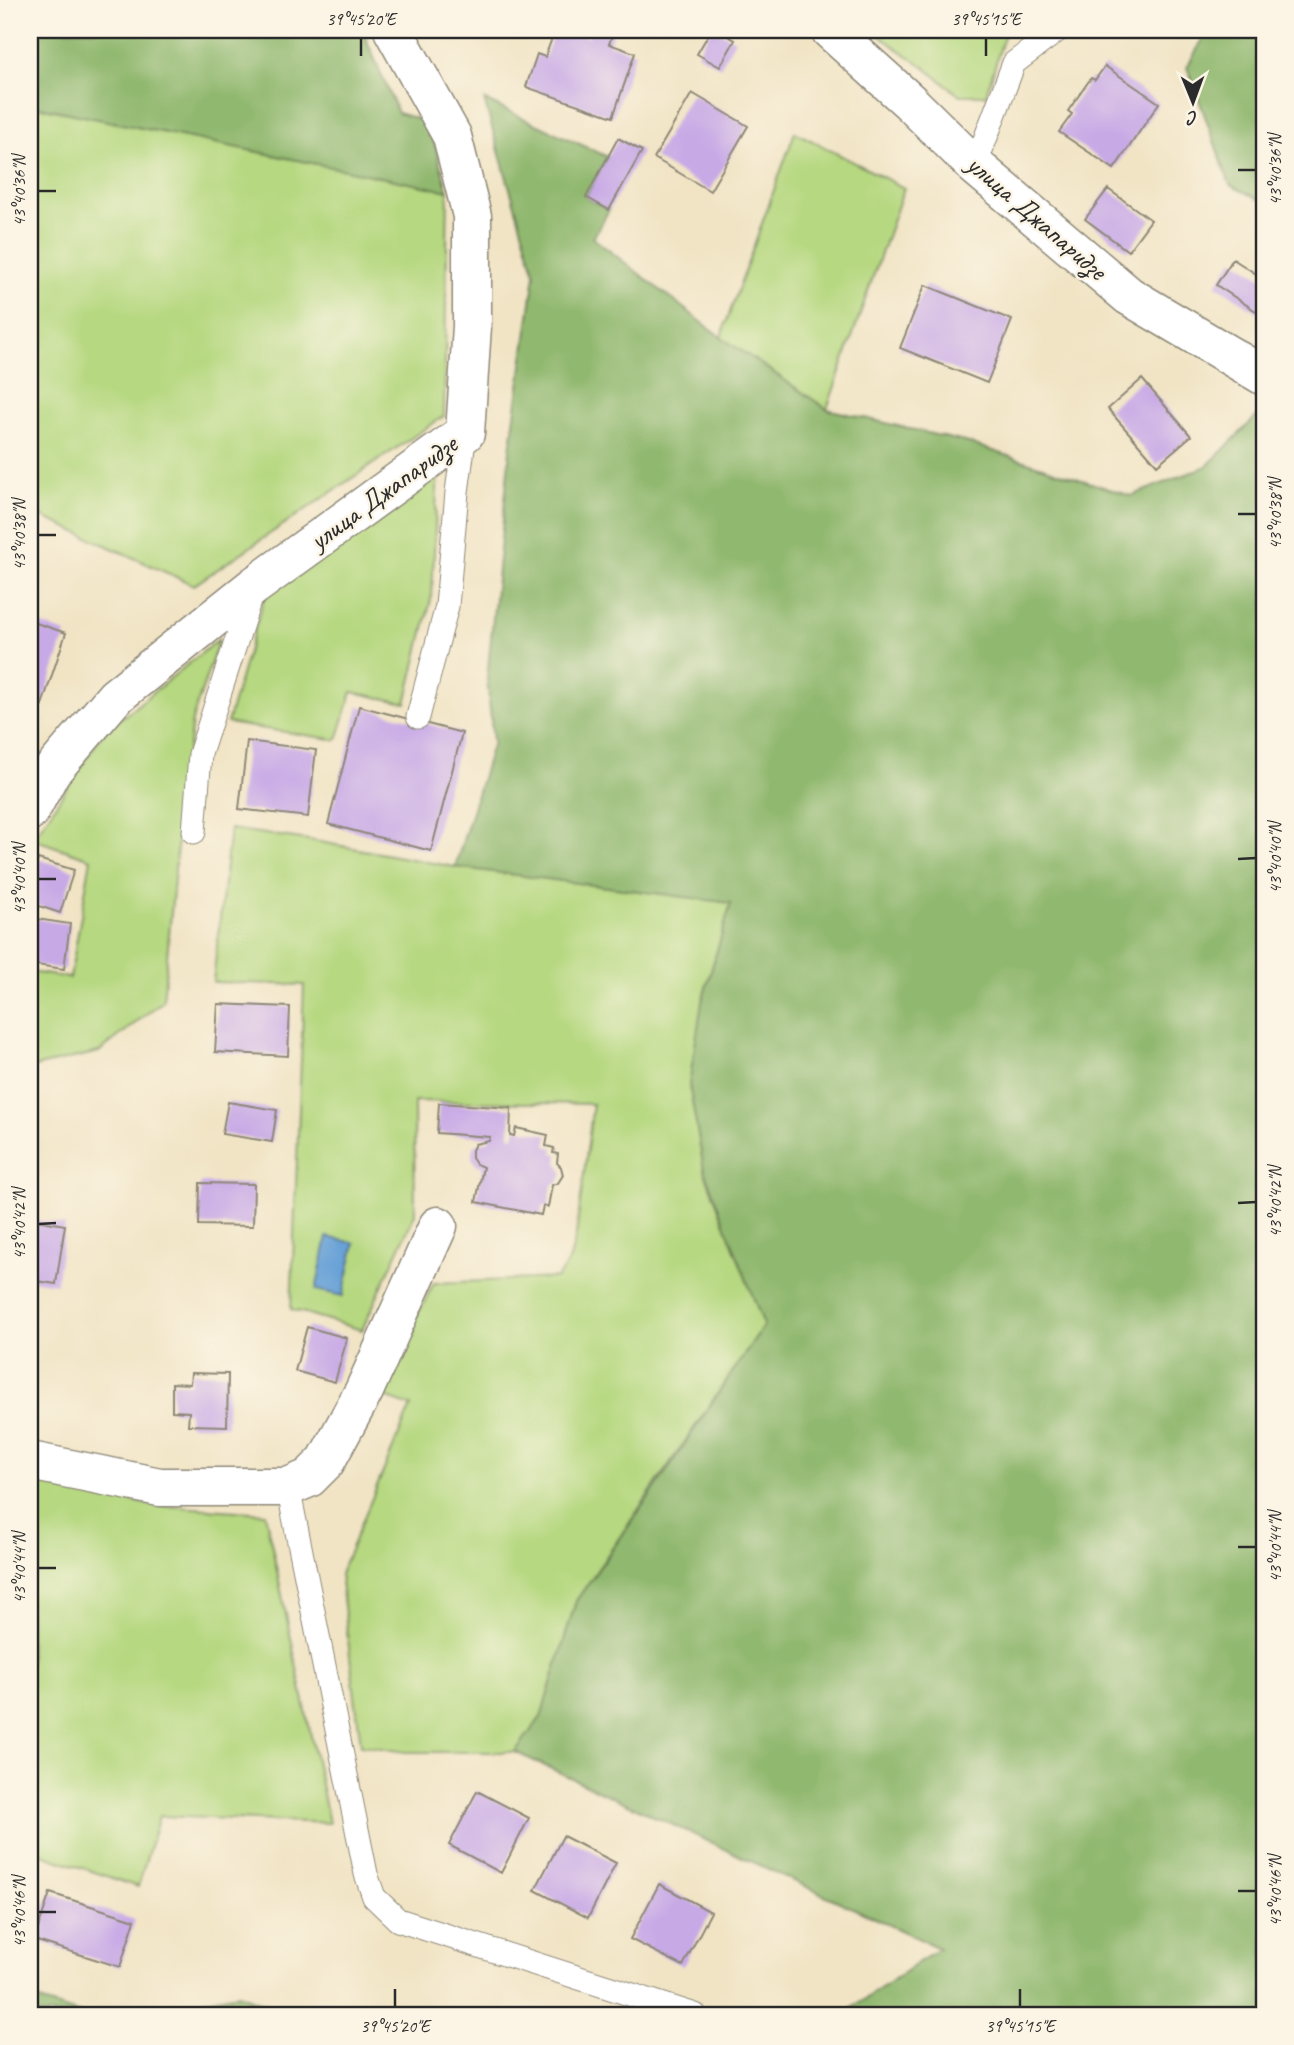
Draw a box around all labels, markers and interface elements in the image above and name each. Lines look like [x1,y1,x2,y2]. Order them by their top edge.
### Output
text: 39°45'20"E [326,8,398,30]
text: 39°45'15"E [951,8,1023,30]
north arrow [1158,66,1228,136]
text: С [1186,106,1198,130]
text: 43°40'36"N [1264,131,1286,205]
street label: улица Джапаридзе [958,145,1116,289]
text: 43°40'36"N [8,152,30,226]
street label: улица Джапаридзе [301,426,466,559]
text: 43°40'38"N [1264,475,1286,549]
text: 43°40'38"N [8,496,30,570]
text: 43°40'40"N [1264,819,1286,893]
text: 43°40'40"N [8,840,30,914]
text: 43°40'42"N [1264,1163,1286,1237]
text: 43°40'42"N [8,1185,30,1259]
text: 43°40'44"N [1264,1508,1286,1582]
text: 43°40'44"N [8,1529,30,1603]
text: 43°40'46"N [1264,1852,1286,1926]
text: 43°40'46"N [8,1873,30,1947]
text: 39°45'20"E [360,2015,432,2037]
text: 39°45'15"E [985,2015,1057,2037]

